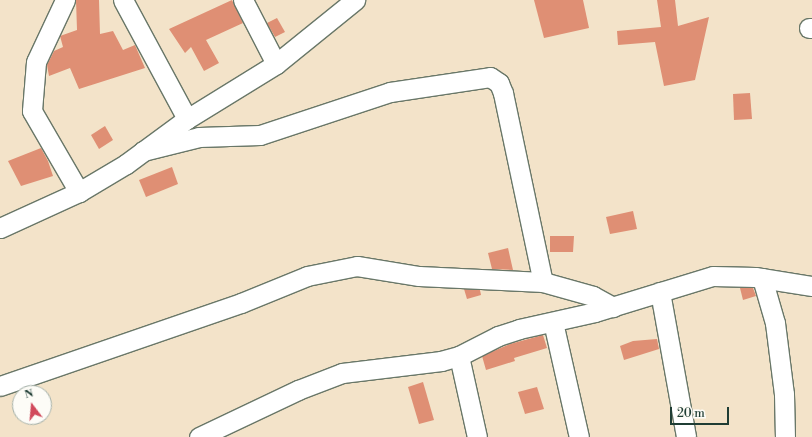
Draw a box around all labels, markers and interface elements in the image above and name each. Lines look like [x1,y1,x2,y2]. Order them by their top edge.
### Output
north arrow [12,385,52,425]
text: N [23,387,35,402]
scale bar [672,399,731,425]
text: 20 m [677,406,705,421]

